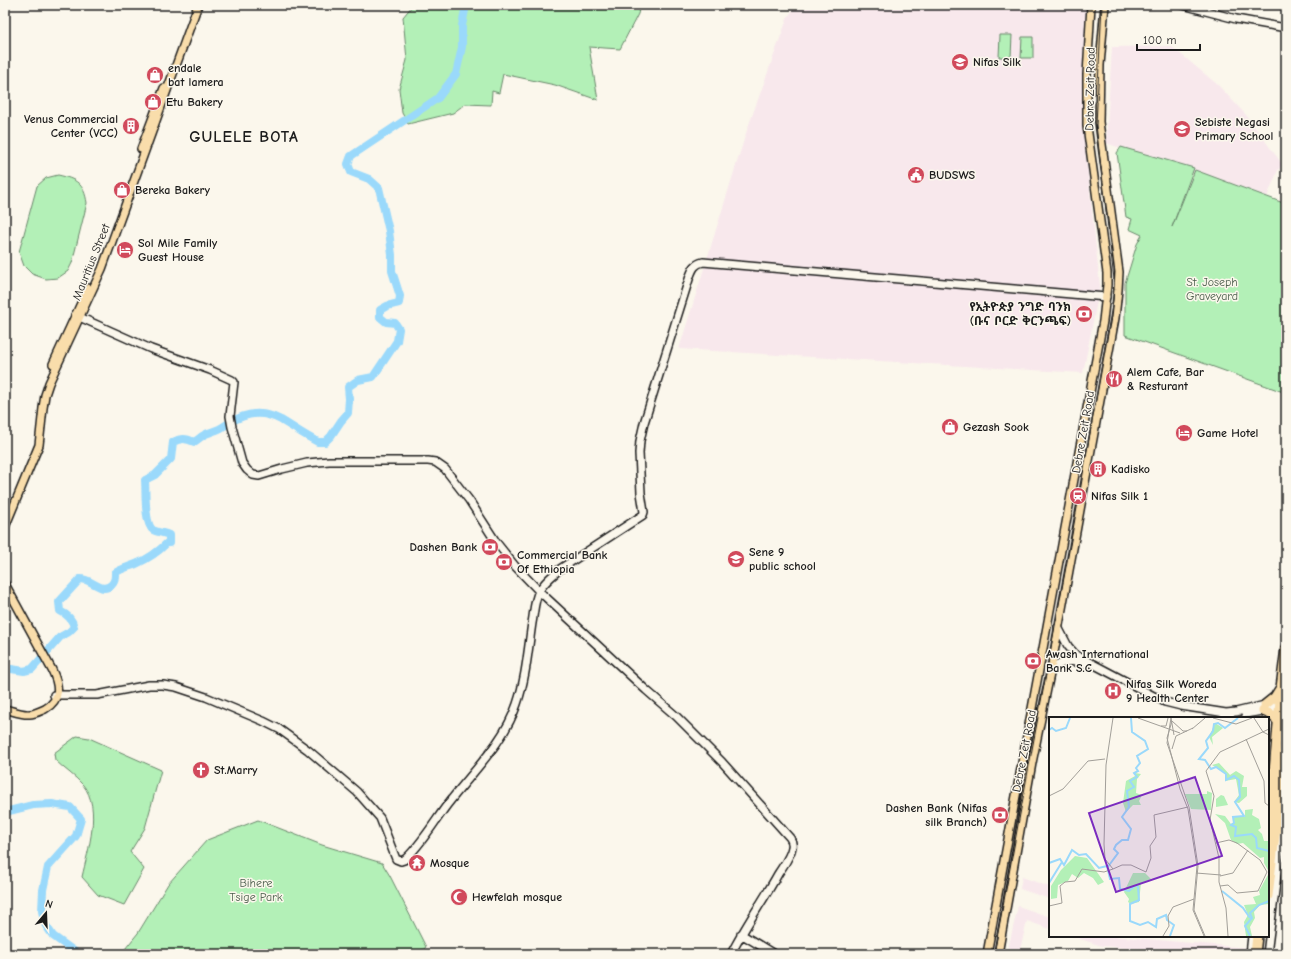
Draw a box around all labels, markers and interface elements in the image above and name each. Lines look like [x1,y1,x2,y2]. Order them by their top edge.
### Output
scale bar [1137,26,1200,52]
text: 100 m [1143,33,1176,47]
street label: Debre Zeit Road [1082,47,1098,131]
school or university icon: Nifas Silk [950,52,970,72]
place label: Nifas Silk [973,55,1021,69]
place label: endale bat lamera [168,61,224,89]
shop icon: endale bat lamera [145,65,165,85]
shop icon: Etu Bakery [143,92,163,112]
place label: Etu Bakery [166,95,223,109]
place label: Venus Commercial Center (VCC) [24,112,118,140]
place label: Sebiste Negasi Primary School [1195,115,1273,143]
building icon: Venus Commercial Center (VCC) [121,116,141,136]
school or university icon: Sebiste Negasi Primary School [1172,119,1192,139]
district label: GULELE BOTA [189,128,299,146]
public building icon: BUDSWS [906,165,926,185]
place label: BUDSWS [929,168,976,182]
shop icon: Bereka Bakery [112,180,132,200]
place label: Bereka Bakery [135,183,210,197]
street label: Mauritius Street [69,221,113,302]
place label: Sol Mile Family Guest House [138,236,218,264]
hotel icon: Sol Mile Family Guest House [115,240,135,260]
park label: St. Joseph Graveyard [1186,275,1238,303]
place label: የኢትዮጵያ ንግድ ባንክ (ቡና ቦርድ ቅርንጫፍ) [970,300,1071,328]
bank icon: የኢትዮጵያ ንግድ ባንክ (ቡና ቦርድ ቅርንጫፍ) [1074,304,1094,324]
place label: Alem Cafe, Bar & Resturant [1127,365,1204,393]
restaurant icon: Alem Cafe, Bar & Resturant [1104,369,1124,389]
street label: Debre Zeit Road [1069,390,1097,474]
shop icon: Gezash Sook [940,417,960,437]
place label: Gezash Sook [963,420,1029,434]
hotel icon: Game Hotel [1174,423,1194,443]
place label: Game Hotel [1197,426,1258,440]
building icon: Kadisko [1088,459,1108,479]
place label: Kadisko [1111,462,1150,476]
station icon: Nifas Silk 1 [1068,486,1088,506]
place label: Nifas Silk 1 [1091,489,1148,503]
bank icon: Dashen Bank [480,537,500,557]
place label: Dashen Bank [410,540,477,554]
place label: Sene 9 public school [749,545,816,573]
place label: Commercial Bank Of Ethiopia [517,548,608,576]
school or university icon: Sene 9 public school [726,549,746,569]
bank icon: Commercial Bank Of Ethiopia [494,552,514,572]
place label: Awash International Bank S.C [1046,647,1149,675]
bank icon: Awash International Bank S.C [1023,651,1043,671]
place label: Nifas Silk Woreda 9 Health Center [1126,677,1217,705]
hospital icon: Nifas Silk Woreda 9 Health Center [1103,681,1123,701]
street label: Debre Zeit Road [1009,709,1039,793]
inset map [1049,717,1269,937]
church icon: St.Marry [191,760,211,780]
place label: St.Marry [214,763,258,777]
place label: Dashen Bank (Nifas silk Branch) [885,801,987,829]
bank icon: Dashen Bank (Nifas silk Branch) [990,805,1010,825]
temple icon: Mosque [407,853,427,873]
place label: Mosque [430,856,469,870]
park label: Bihere Tsige Park [229,876,283,904]
mosque icon: Hewfelah mosque [449,887,469,907]
place label: Hewfelah mosque [472,890,562,904]
north arrow [26,893,66,933]
text: N [44,897,55,911]

